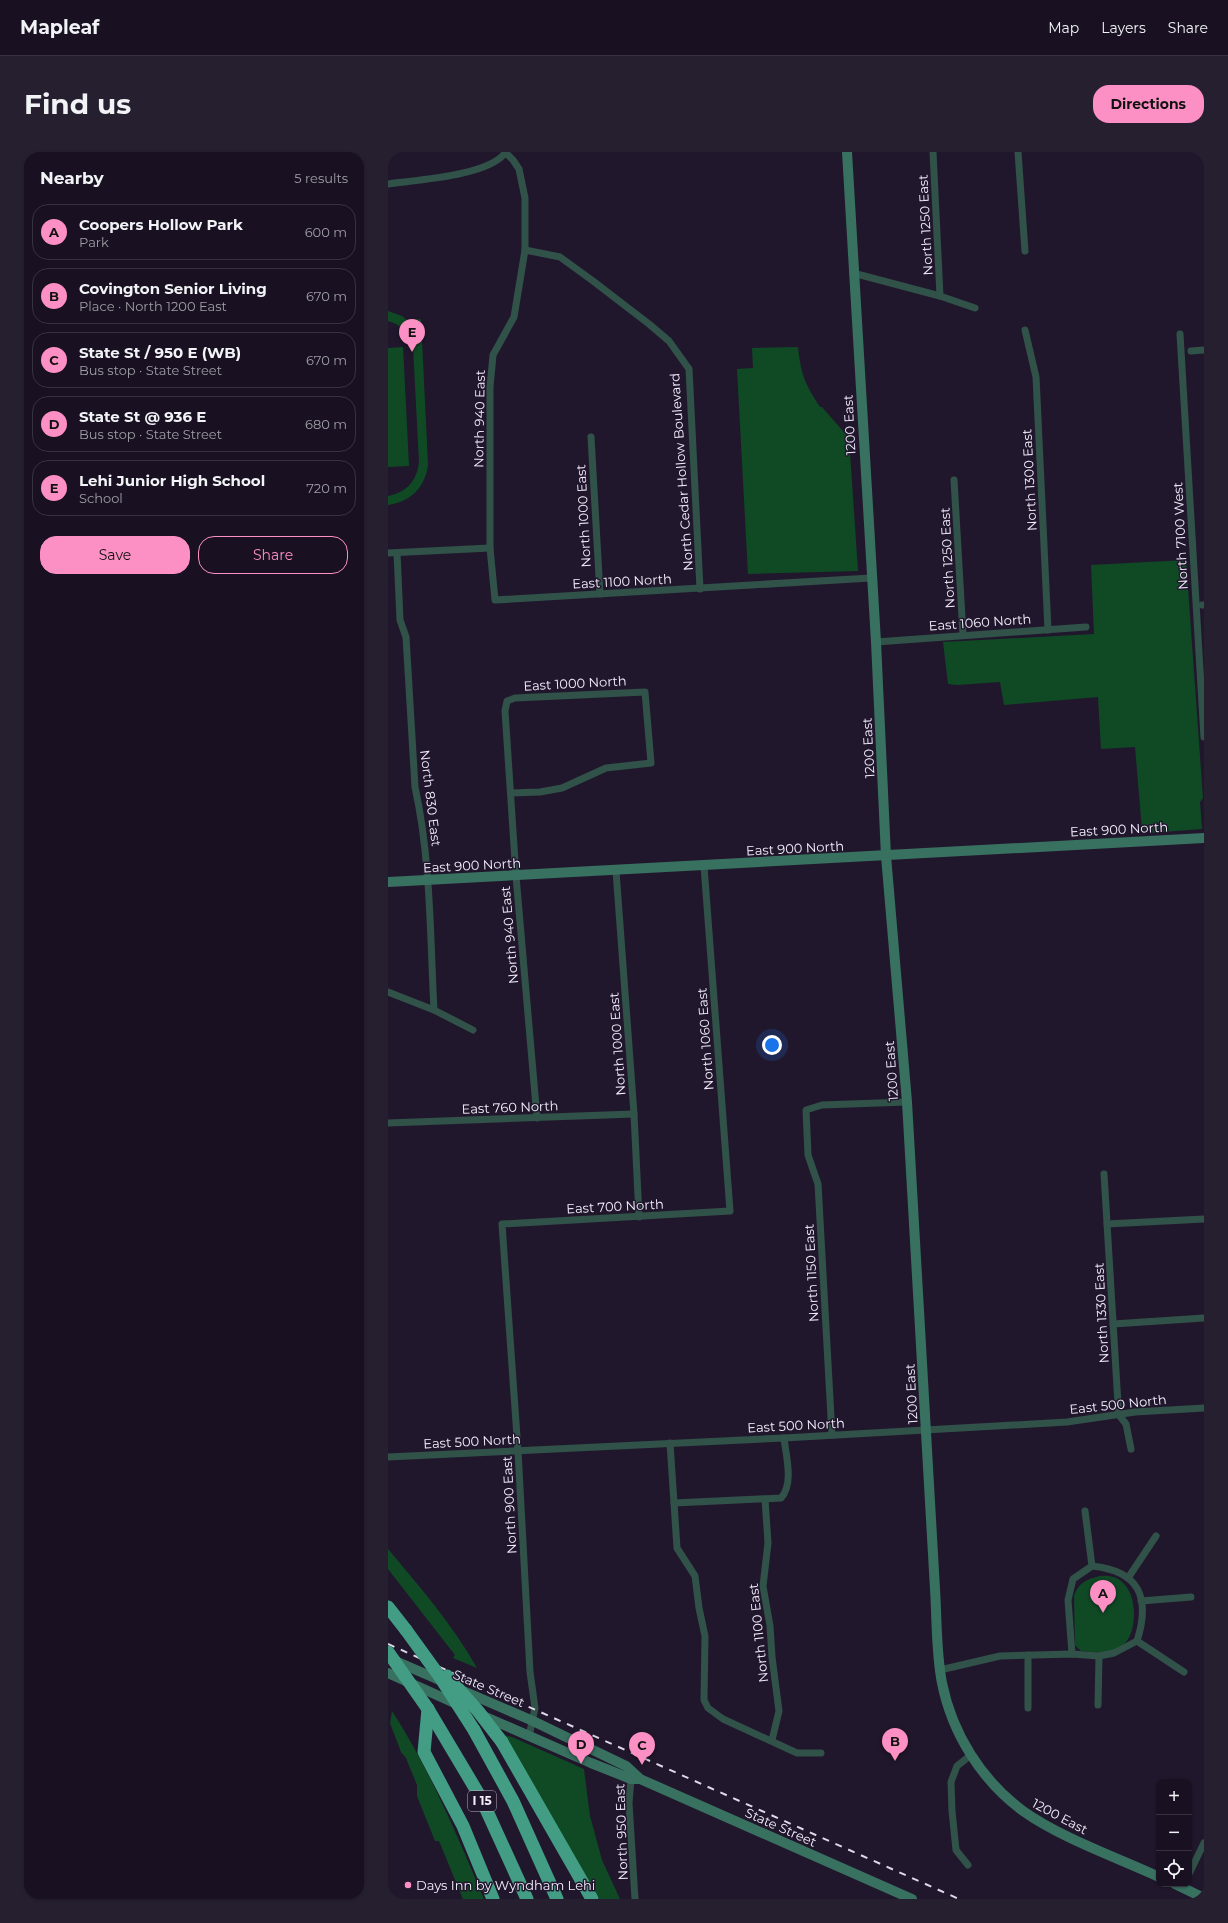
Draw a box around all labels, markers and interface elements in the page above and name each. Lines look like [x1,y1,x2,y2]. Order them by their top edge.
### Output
text: Mapleaf [20,16,99,39]
text: Map [1048,19,1079,37]
text: Layers [1101,19,1146,37]
text: Share [1168,19,1208,37]
button: Directions [1093,85,1204,123]
text: Find us [24,87,131,121]
text: Nearby [40,168,104,188]
text: 5 results [294,170,348,186]
street label: North 1250 East [914,174,936,276]
text: Coopers Hollow Park [79,215,243,234]
text: A [49,224,59,240]
text: 600 m [305,224,347,240]
text: Park [79,234,109,250]
text: Covington Senior Living [79,279,267,298]
text: B [49,288,59,304]
text: 670 m [306,288,347,304]
text: Place · North 1200 East [79,298,227,314]
pin: E [399,319,425,352]
text: State St / 950 E (WB) [79,343,241,362]
text: C [49,352,59,368]
text: 670 m [306,352,347,368]
text: Bus stop · State Street [79,362,222,378]
street label: North 940 East [470,370,488,468]
street label: North Cedar Hollow Boulevard [666,373,696,571]
street label: 1200 East [839,394,859,456]
text: State St @ 936 E [79,407,206,426]
text: D [49,416,59,432]
text: 680 m [305,416,347,432]
text: Bus stop · State Street [79,426,222,442]
street label: North 1300 East [1018,429,1040,531]
street label: North 1000 East [572,464,594,568]
text: Lehi Junior High School [79,471,265,490]
text: E [50,480,58,496]
text: 720 m [306,480,347,496]
street label: North 7100 West [1169,482,1191,590]
text: School [79,490,123,506]
street label: North 1250 East [936,507,958,609]
button: Save [40,536,190,574]
button: Share [198,536,348,574]
street label: East 1100 North [572,570,672,592]
street label: East 1060 North [928,610,1032,634]
street label: East 1000 North [523,672,627,694]
street label: 1200 East [858,717,878,779]
street label: North 830 East [417,749,445,847]
street label: East 900 North [1070,818,1168,840]
street label: East 900 North [746,837,844,859]
street label: East 900 North [423,854,521,876]
street label: North 940 East [497,885,521,985]
street label: North 1060 East [693,987,717,1091]
street label: North 1000 East [605,992,629,1096]
your location [762,1035,782,1055]
street label: 1200 East [881,1040,901,1102]
street label: East 760 North [461,1097,559,1117]
street label: East 700 North [566,1195,664,1217]
street label: North 1150 East [800,1224,822,1322]
street label: North 1330 East [1090,1262,1112,1364]
street label: 1200 East [901,1363,921,1425]
street label: East 500 North [1069,1391,1167,1417]
street label: East 500 North [747,1414,845,1436]
street label: East 500 North [423,1430,521,1452]
street label: North 900 East [498,1456,520,1554]
pin: A [1090,1580,1116,1613]
street label: North 1100 East [745,1583,771,1683]
street label: State Street [451,1666,527,1710]
pin: B [882,1728,908,1761]
pin: D [568,1731,594,1764]
pin: C [629,1732,655,1765]
map controls [1156,1779,1192,1887]
button: + [1156,1779,1192,1815]
street label: North 950 East [611,1783,631,1881]
road number: I 15 [468,1791,496,1811]
street label: 1200 East [1030,1795,1090,1837]
street label: State Street [743,1804,819,1850]
button: − [1156,1815,1192,1851]
button: locate [1156,1851,1192,1887]
place label: Days Inn by Wyndham Lehi [416,1877,595,1893]
marker: Days Inn by Wyndham Lehi [403,1880,413,1890]

